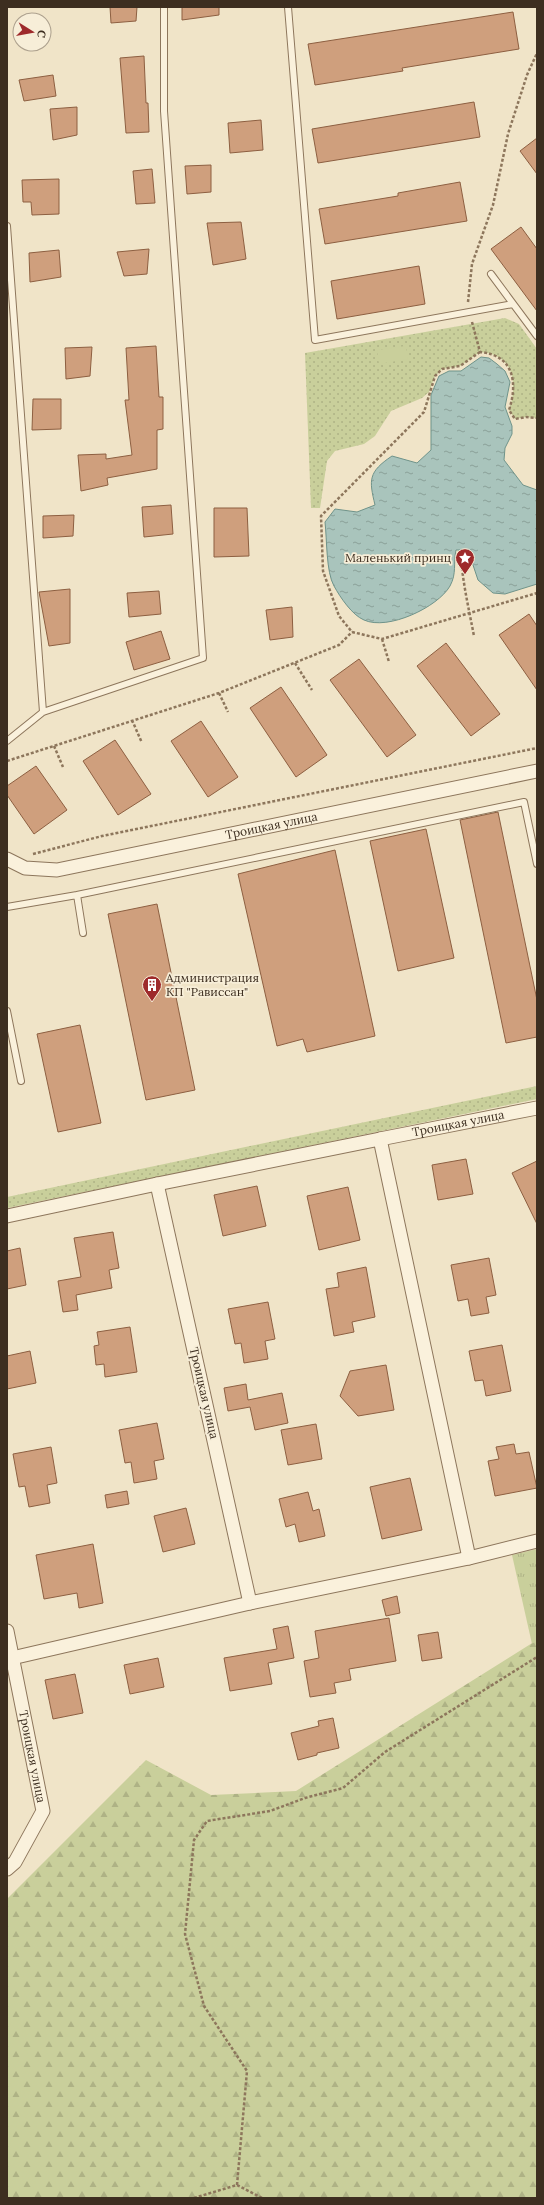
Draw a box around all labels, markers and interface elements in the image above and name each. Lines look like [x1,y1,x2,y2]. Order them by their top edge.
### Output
north arrow [12,12,52,52]
text: С [34,29,49,39]
place icon: Маленький принц [454,547,476,575]
place label: Маленький принц [345,550,452,565]
street label: Троицкая улица [224,809,319,842]
place label: Администрация КП "Рависсан" [165,970,259,999]
building icon: Администрация КП "Рависсан" [141,974,163,1002]
street label: Троицкая улица [411,1107,505,1140]
street label: Троицкая улица [187,1346,222,1440]
street label: Троицкая улица [16,1709,49,1804]

